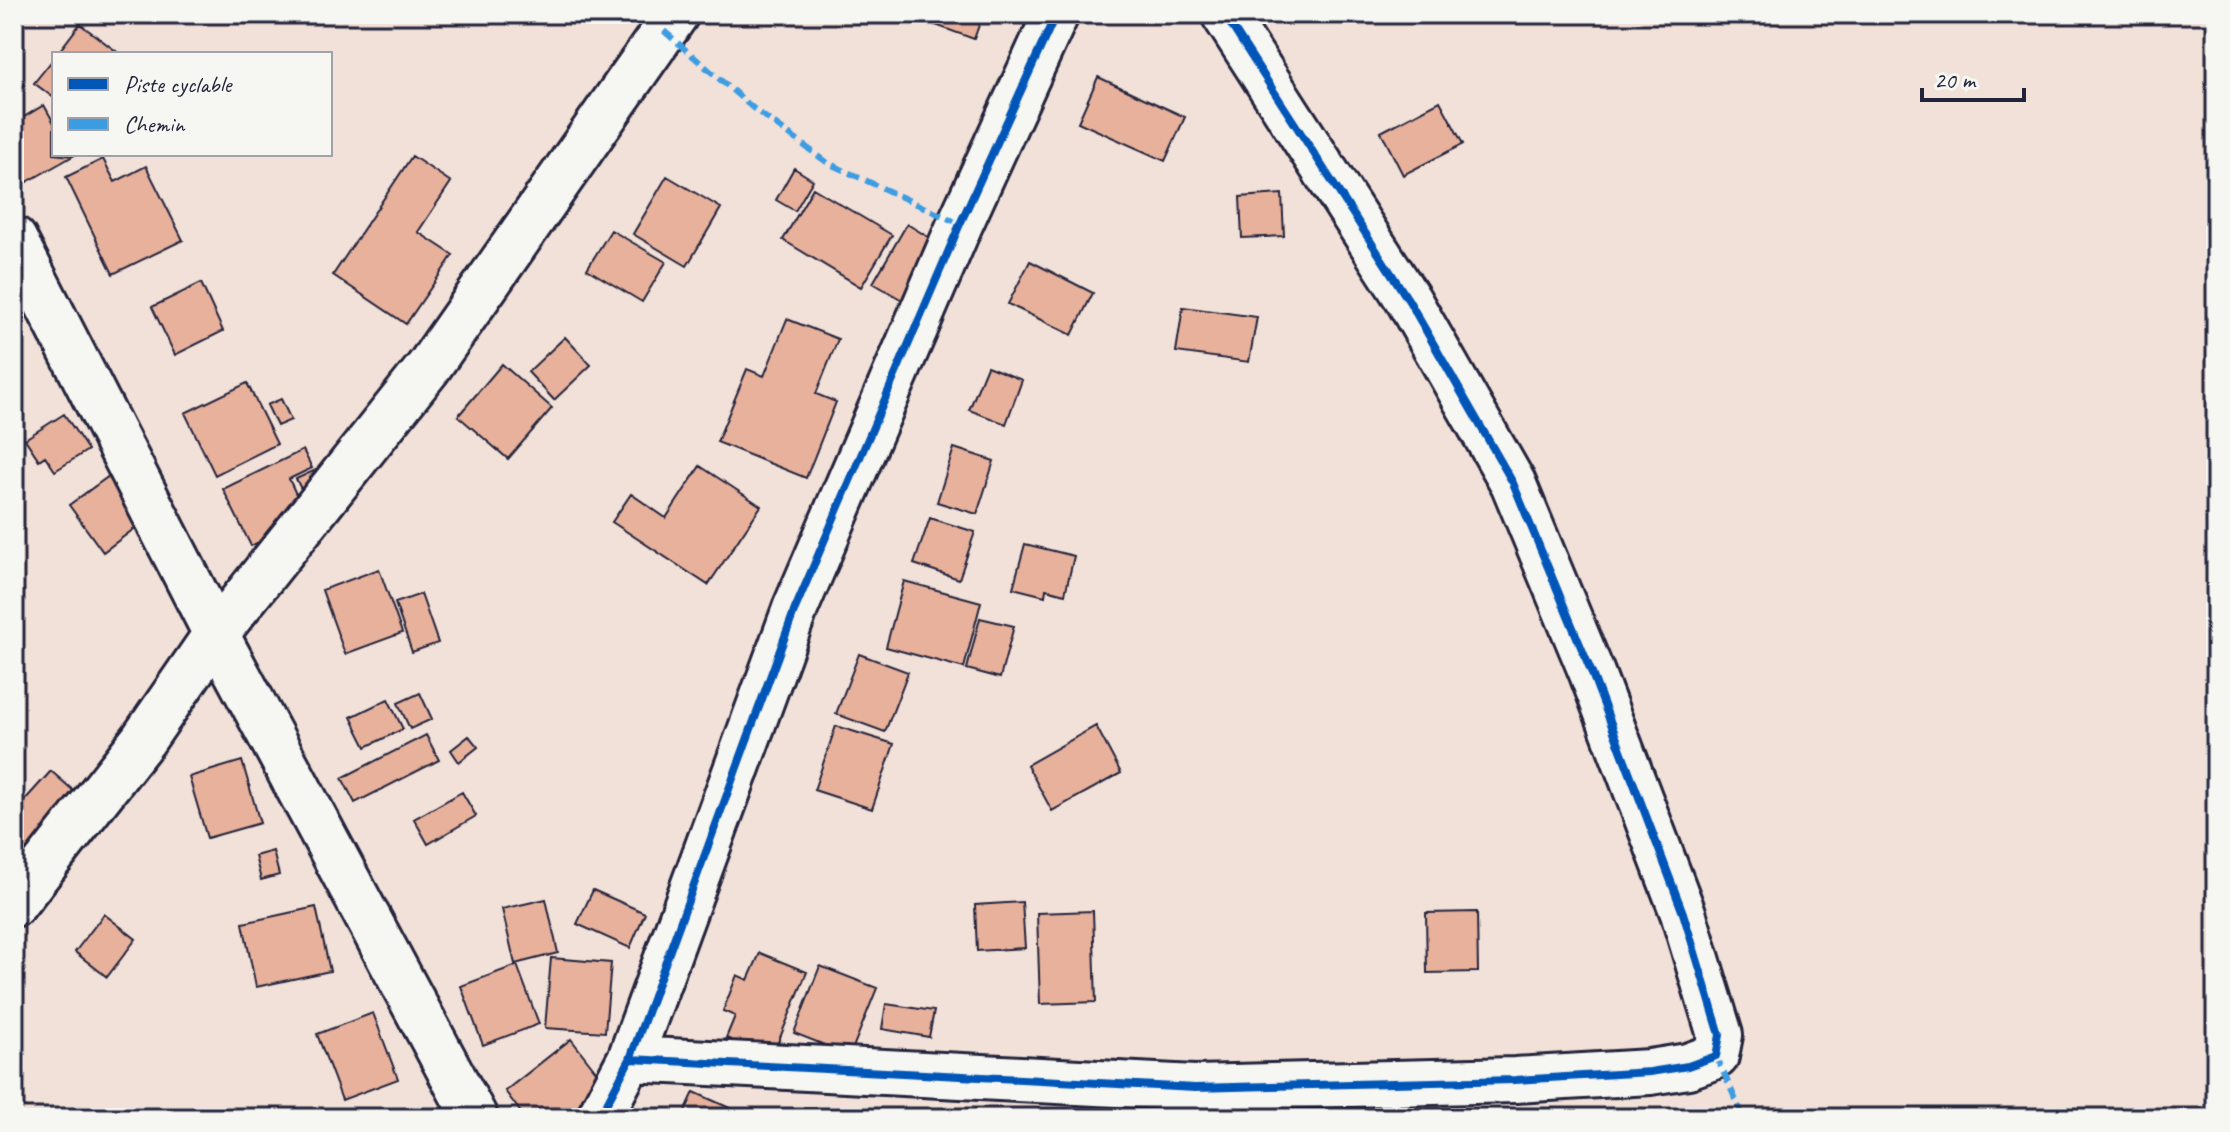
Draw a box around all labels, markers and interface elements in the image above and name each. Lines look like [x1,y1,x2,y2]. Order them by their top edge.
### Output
legend [52,52,332,156]
scale bar [1922,52,2024,102]
text: 20 m [1934,65,1977,95]
text: Piste cyclable [124,69,234,99]
text: Chemin [124,109,185,139]

